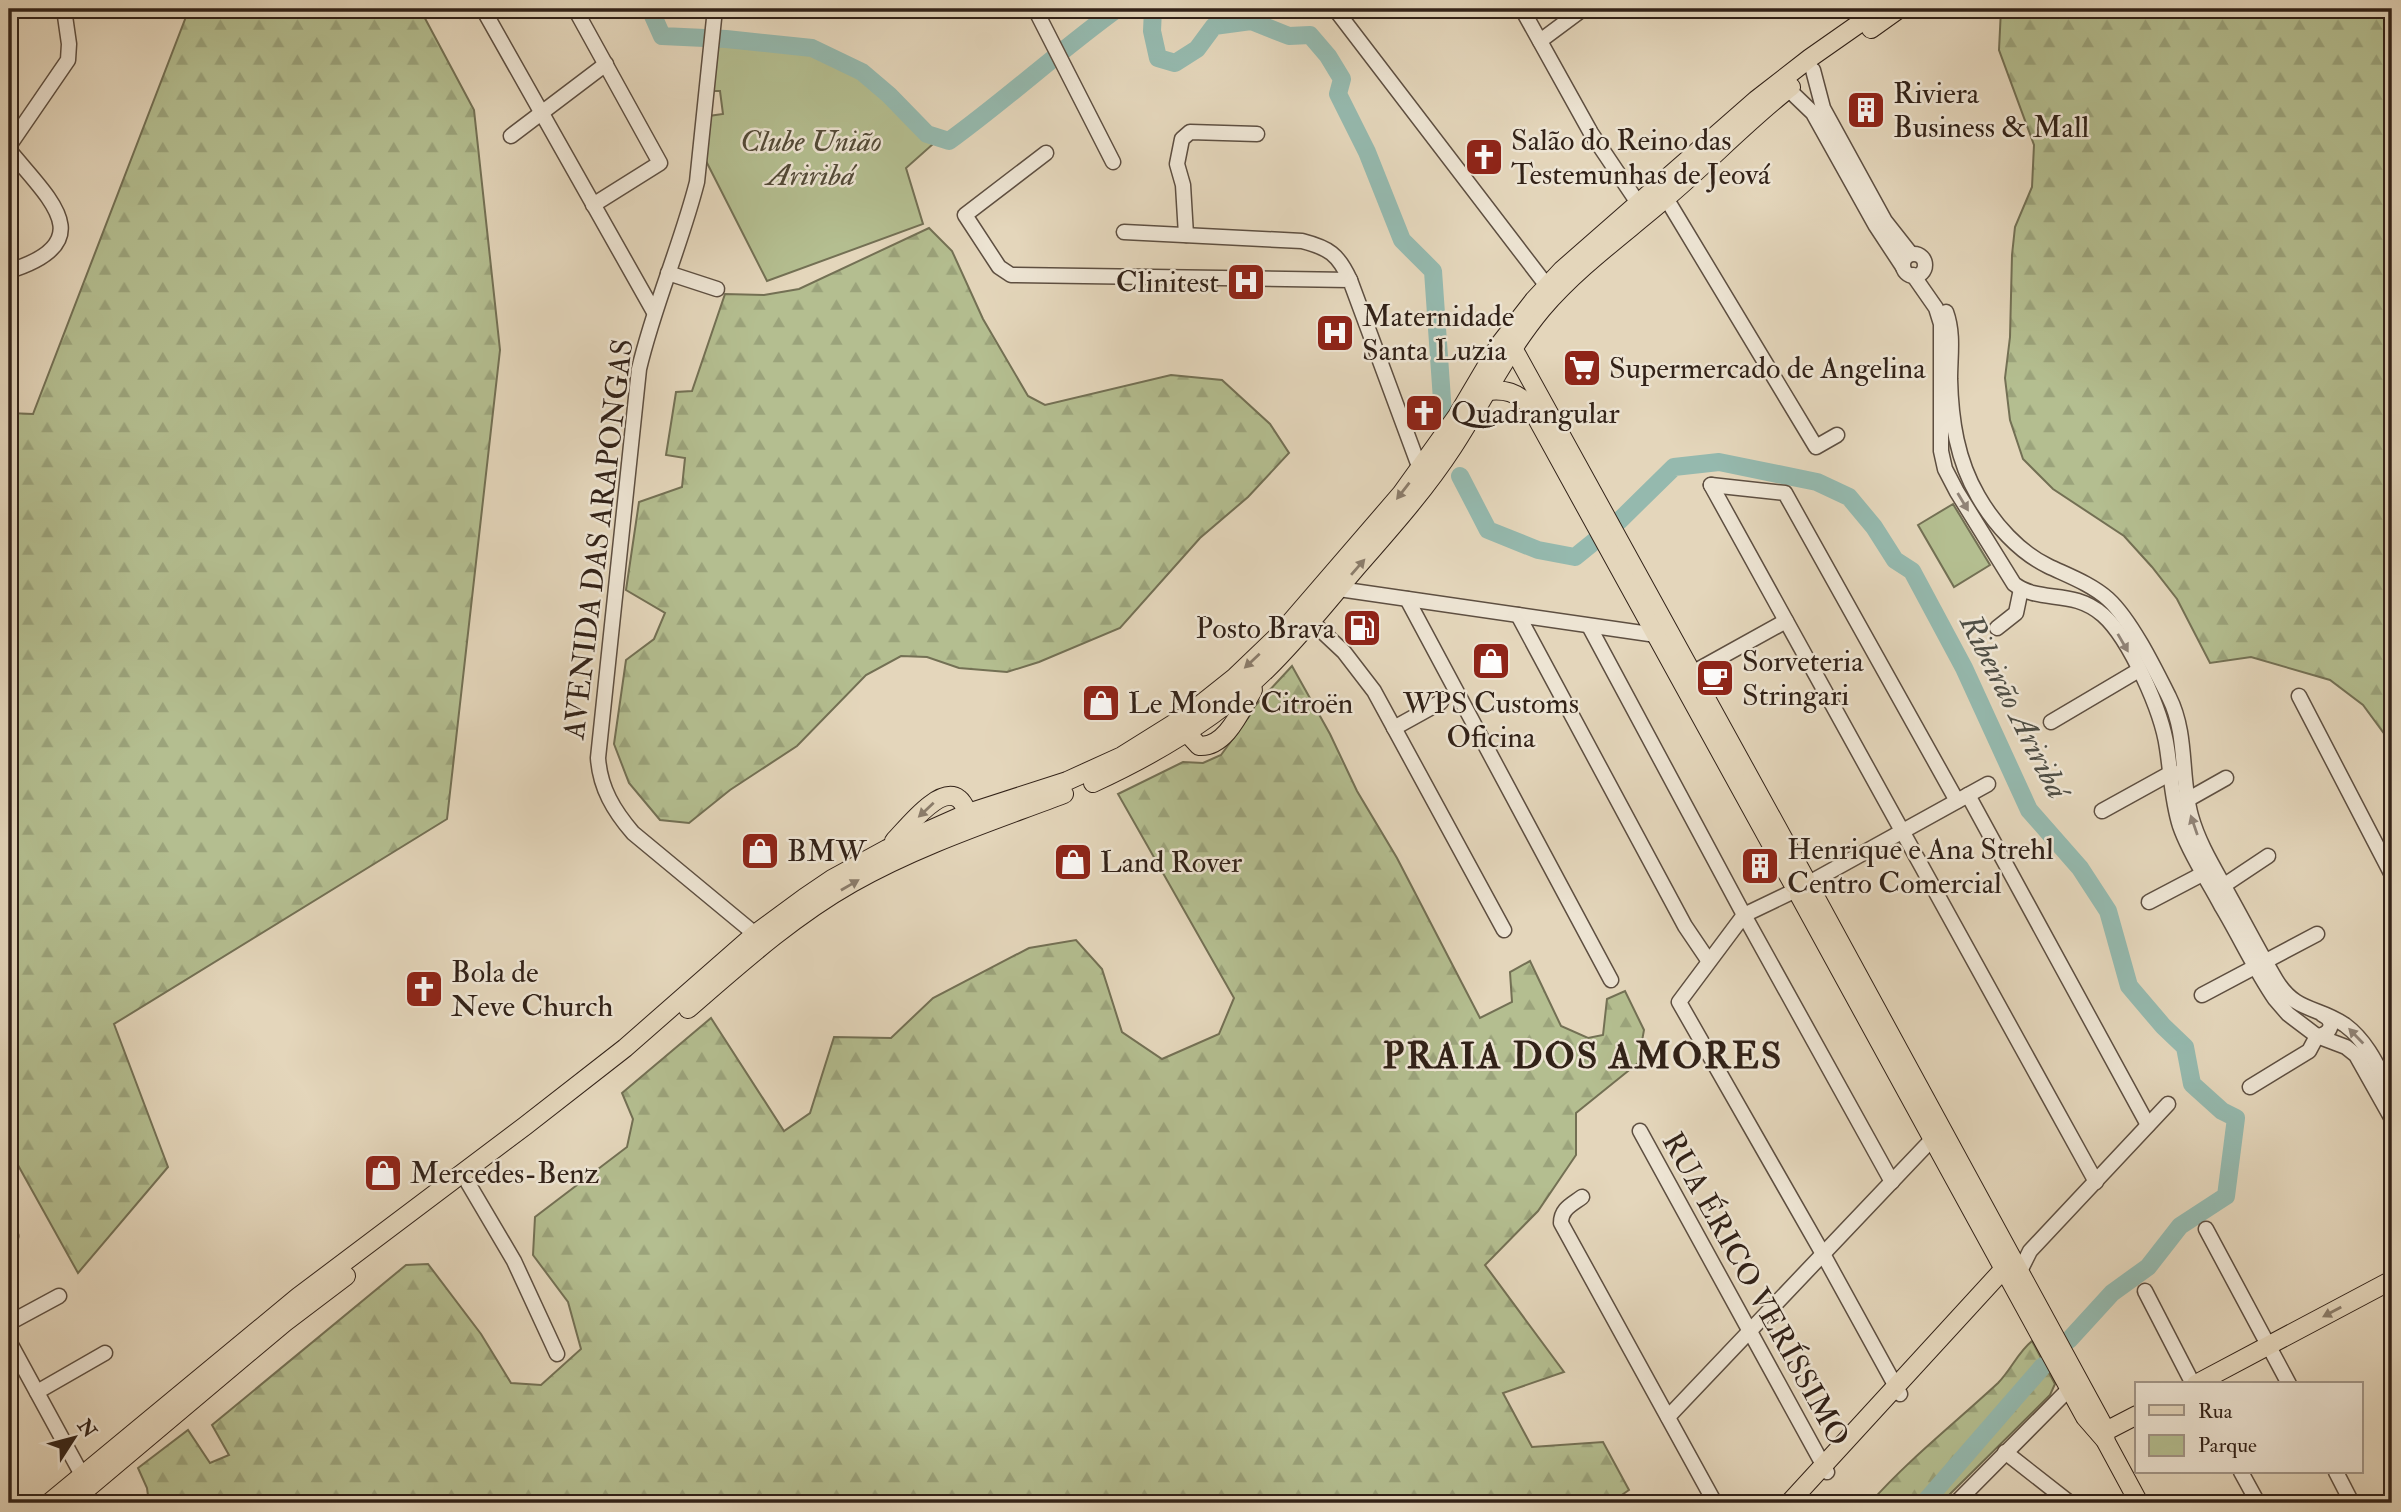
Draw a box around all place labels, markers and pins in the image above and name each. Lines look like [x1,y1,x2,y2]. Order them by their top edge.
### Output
place label: Riviera Business & Mall [1893,75,2090,146]
building icon: Riviera Business & Mall [1845,89,1887,131]
place label: Salão do Reino das Testemunhas de Jeová [1511,122,1771,193]
church icon: Salão do Reino das Testemunhas de Jeová [1463,136,1505,178]
hospital icon: Clinitest [1225,261,1267,303]
place label: Clinitest [1116,264,1219,301]
place label: Maternidade Santa Luzia [1362,298,1514,369]
hospital icon: Maternidade Santa Luzia [1314,312,1356,354]
supermarket icon: Supermercado de Angelina [1561,347,1603,389]
place label: Supermercado de Angelina [1609,350,1926,387]
church icon: Quadrangular [1403,392,1445,434]
place label: Quadrangular [1451,395,1620,432]
fuel station icon: Posto Brava [1341,607,1383,649]
place label: Posto Brava [1196,610,1336,647]
shop icon: WPS Customs Oficina [1470,640,1512,682]
place label: Sorveteria Stringari [1742,643,1864,714]
cafe icon: Sorveteria Stringari [1694,657,1736,699]
shop icon: Le Monde Citroën [1080,682,1122,724]
place label: Le Monde Citroën [1128,685,1353,722]
place label: WPS Customs Oficina [1402,685,1579,756]
shop icon: BMW [739,830,781,872]
place label: Henrique e Ana Strehl Centro Comercial [1787,831,2054,902]
place label: BMW [787,833,868,870]
shop icon: Land Rover [1052,841,1094,883]
place label: Land Rover [1100,844,1242,881]
building icon: Henrique e Ana Strehl Centro Comercial [1739,845,1781,887]
place label: Bola de Neve Church [451,954,613,1025]
church icon: Bola de Neve Church [403,968,445,1010]
shop icon: Mercedes-Benz [362,1152,404,1194]
place label: Mercedes-Benz [410,1155,599,1192]

